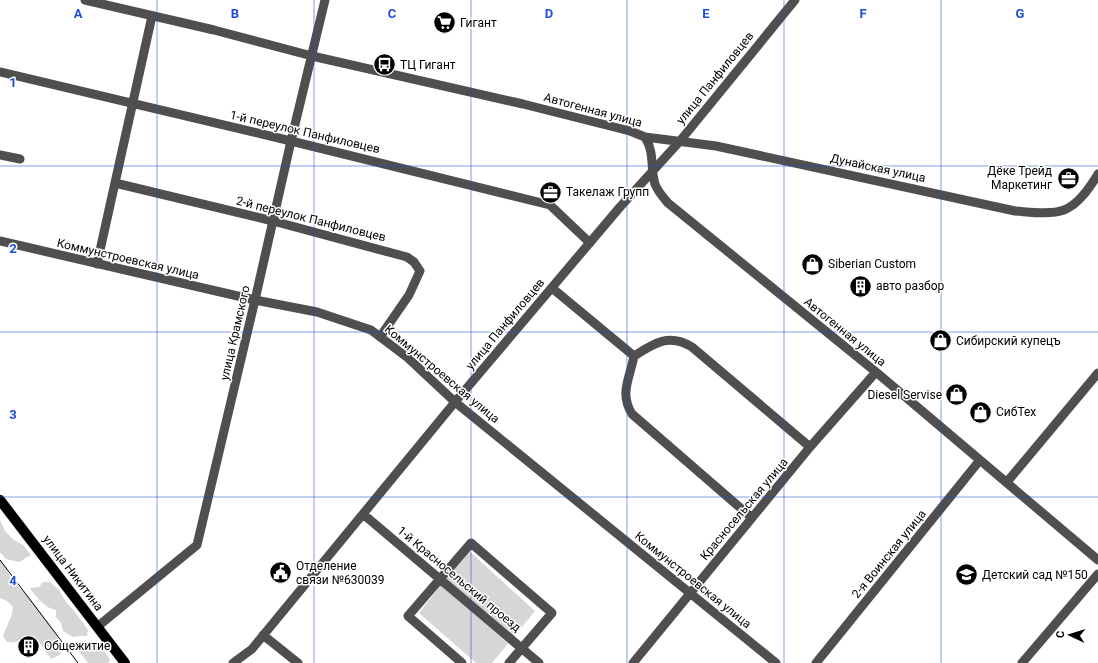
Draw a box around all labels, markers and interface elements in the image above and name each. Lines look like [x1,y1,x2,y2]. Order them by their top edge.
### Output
text: A [74,6,83,21]
text: B [231,6,239,21]
text: C [388,6,397,21]
text: D [545,6,553,21]
text: E [702,6,710,21]
text: F [859,6,867,21]
text: G [1016,6,1025,21]
supermarket icon: Гигант [431,10,457,36]
place label: Гигант [460,16,497,30]
street label: улица Панфиловцев [674,29,757,127]
bus stop icon: ТЦ Гигант [372,52,398,78]
place label: ТЦ Гигант [400,58,456,72]
text: 1 [9,75,17,90]
street label: Автогенная улица [542,90,644,130]
street label: 1-й переулок Панфиловцев [229,108,382,156]
street label: Дунайская улица [829,151,927,185]
place label: Дёке Трейд Маркетинг [987,164,1052,192]
office icon: Дёке Трейд Маркетинг [1055,165,1081,191]
office icon: Такелаж Групп [537,179,563,205]
place label: Такелаж Групп [566,185,649,199]
street label: 2-й переулок Панфиловцев [235,194,387,244]
street label: Коммунстроевская улица [56,236,200,282]
text: 2 [9,241,17,256]
shop icon: Siberian Custom [799,251,825,277]
place label: Siberian Custom [828,257,916,271]
building icon: авто разбор [848,273,874,299]
street label: улица Панфиловцев [463,276,547,372]
place label: авто разбор [876,279,945,293]
street label: улица Крамского [217,284,253,382]
street label: Автогенная улица [801,295,889,369]
street label: Коммунстроевская улица [382,322,502,426]
shop icon: Сибирский купецъ [928,328,954,354]
place label: Сибирский купецъ [956,334,1061,348]
shop icon: Diesel Servise [944,382,970,408]
place label: Diesel Servise [867,388,942,402]
shop icon: СибТех [967,399,993,425]
place label: СибТех [996,405,1036,419]
text: 3 [9,407,17,422]
street label: Красносельская улица [697,455,791,563]
street label: 2-я Воинская улица [849,507,929,601]
street label: 1-й Красносельский проезд [394,523,524,635]
street label: Коммунстроевская улица [632,529,754,631]
street label: улица Никитина [40,532,106,614]
place label: Отделение связи №630039 [296,559,385,587]
public building icon: Отделение связи №630039 [267,560,293,586]
school or university icon: Детский сад №150 [953,562,979,588]
place label: Детский сад №150 [982,568,1088,582]
text: 4 [9,573,17,588]
north arrow [1050,615,1090,655]
text: С [1054,630,1067,638]
building icon: Общежитие [15,633,41,659]
place label: Общежитие [44,639,110,653]

